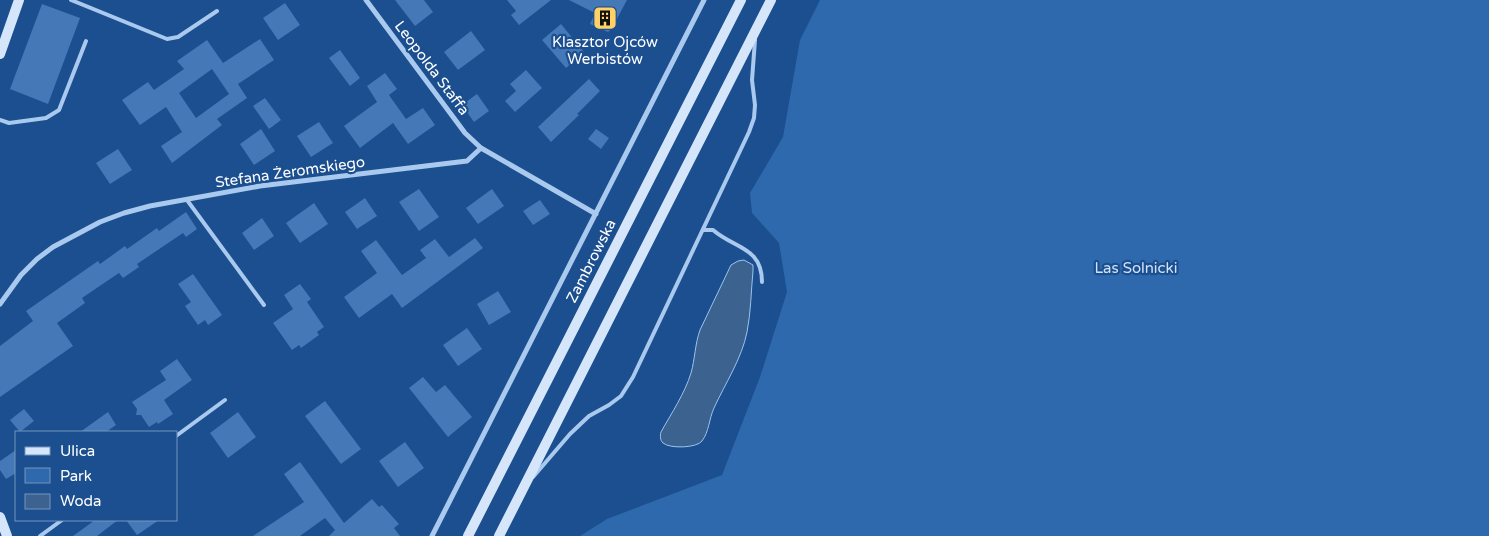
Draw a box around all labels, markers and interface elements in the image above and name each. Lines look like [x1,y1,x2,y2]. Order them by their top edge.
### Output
building icon: Klasztor Ojców Werbistów [592,5,618,31]
street label: Leopolda Staffa [391,17,473,119]
place label: Klasztor Ojców Werbistów [552,33,658,68]
street label: Stefana Żeromskiego [214,153,366,191]
street label: Zambrowska [562,216,620,306]
park label: Las Solnicki [1094,259,1178,277]
legend [15,431,178,521]
text: Ulica [60,442,95,460]
text: Park [60,467,92,485]
text: Woda [60,492,102,510]

